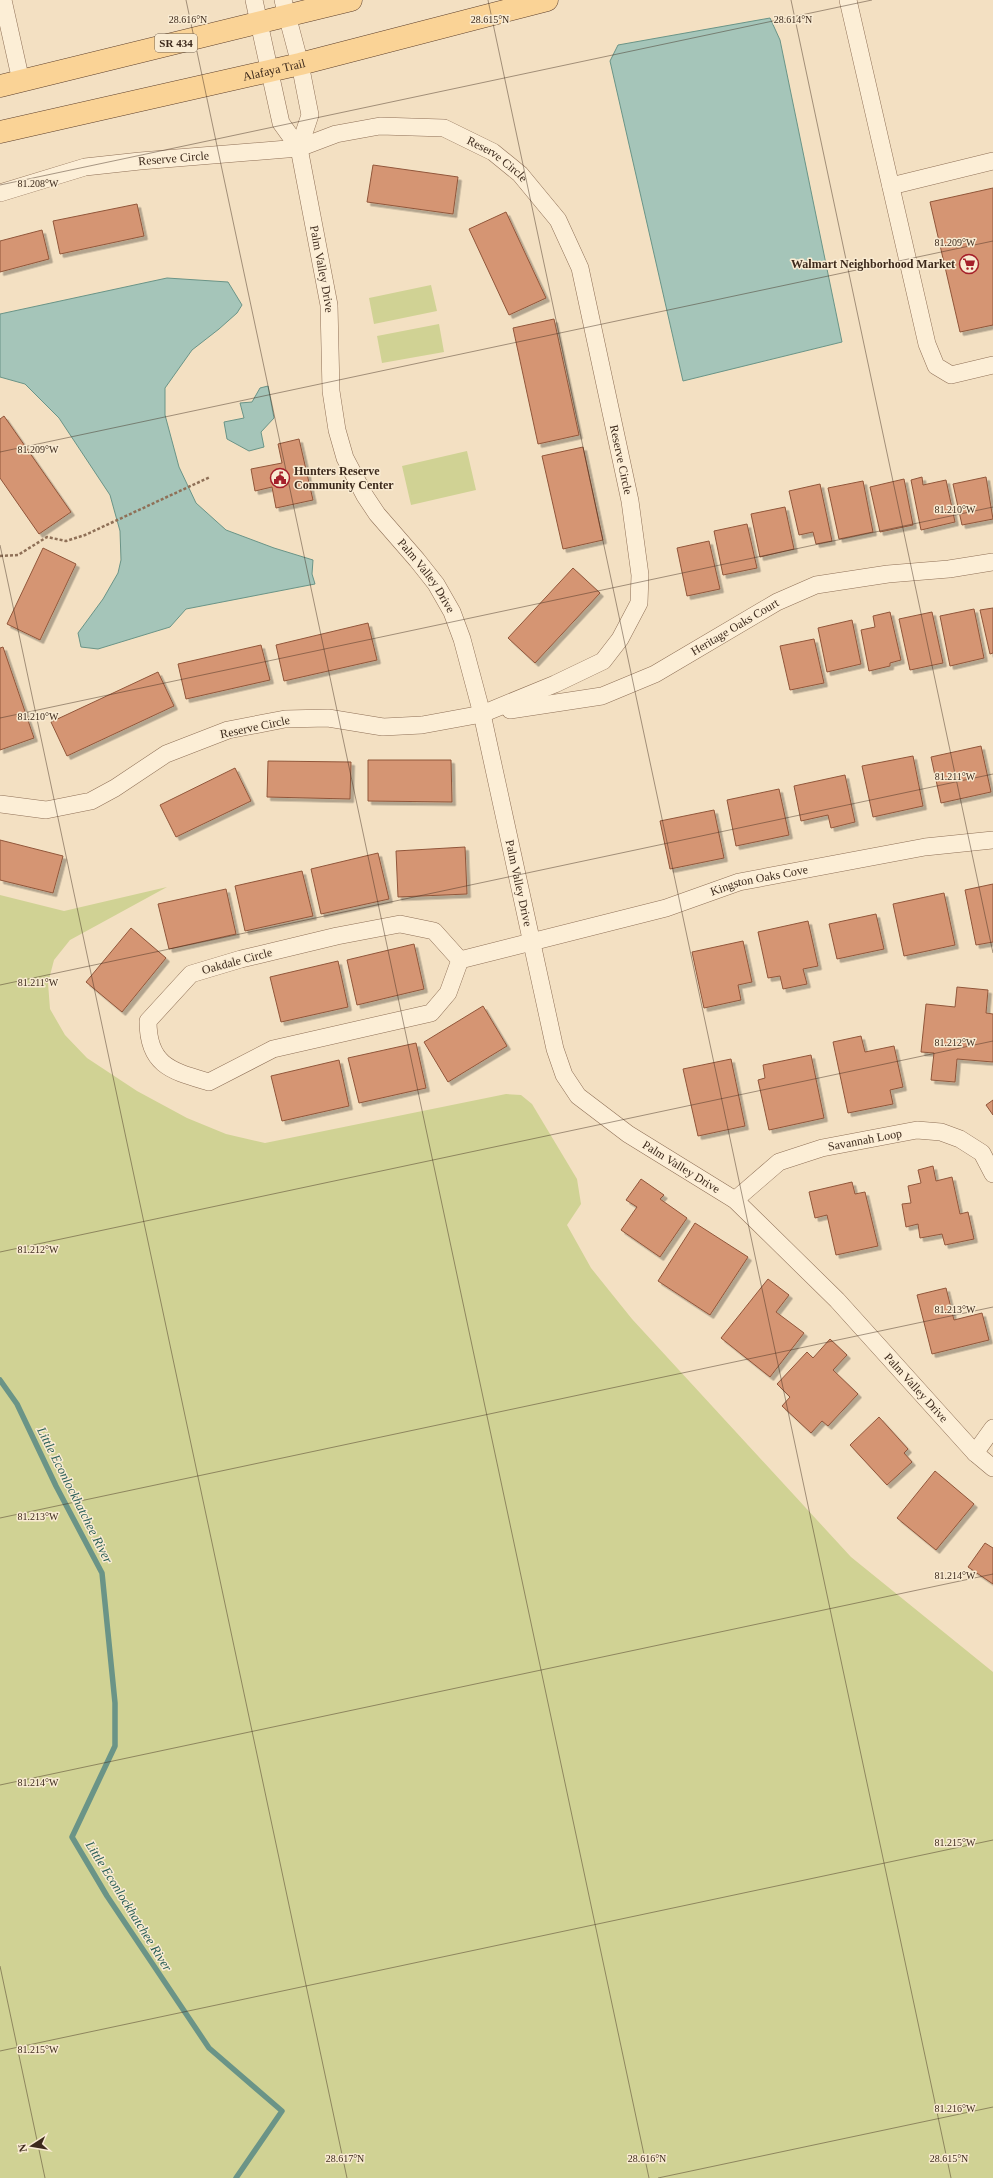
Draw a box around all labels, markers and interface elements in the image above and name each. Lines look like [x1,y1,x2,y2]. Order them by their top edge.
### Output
text: 28.616°N [169,14,207,25]
text: 28.615°N [471,14,509,25]
text: 28.614°N [774,14,812,25]
road number: SR 434 [155,34,197,52]
street label: Alafaya Trail [241,56,307,84]
street label: Reserve Circle [465,133,531,185]
street label: Reserve Circle [138,148,210,168]
text: 81.208°W [18,178,59,189]
street label: Palm Valley Drive [307,224,336,313]
text: 81.209°W [935,237,976,248]
supermarket icon: Walmart Neighborhood Market [958,253,980,275]
place label: Walmart Neighborhood Market [791,257,955,271]
street label: Reserve Circle [607,424,635,496]
text: 81.209°W [18,444,59,455]
place label: Hunters Reserve Community Center [294,464,394,492]
public building icon: Hunters Reserve Community Center [269,467,291,489]
text: 81.210°W [935,504,976,515]
street label: Palm Valley Drive [395,536,458,615]
street label: Heritage Oaks Court [688,595,782,658]
text: 81.210°W [18,711,59,722]
street label: Reserve Circle [219,713,291,741]
text: 81.211°W [935,771,976,782]
street label: Palm Valley Drive [503,838,535,928]
street label: Kingston Oaks Cove [708,862,809,899]
street label: Oakdale Circle [200,945,274,977]
text: 81.211°W [18,977,59,988]
text: 81.212°W [935,1037,976,1048]
street label: Savannah Loop [827,1126,903,1154]
street label: Palm Valley Drive [640,1138,723,1196]
text: 81.212°W [18,1244,59,1255]
text: 81.213°W [935,1304,976,1315]
street label: Palm Valley Drive [881,1350,951,1425]
water label: Little Econlockhatchee River [34,1423,116,1566]
text: 81.213°W [18,1511,59,1522]
text: 81.214°W [935,1570,976,1581]
text: 81.214°W [18,1777,59,1788]
water label: Little Econlockhatchee River [82,1837,176,1975]
text: 81.215°W [935,1837,976,1848]
text: 81.215°W [18,2044,59,2055]
text: 81.216°W [935,2103,976,2114]
north arrow [12,2126,52,2166]
text: N [16,2143,29,2153]
text: 28.617°N [326,2153,364,2164]
text: 28.616°N [628,2153,666,2164]
text: 28.615°N [930,2153,968,2164]

